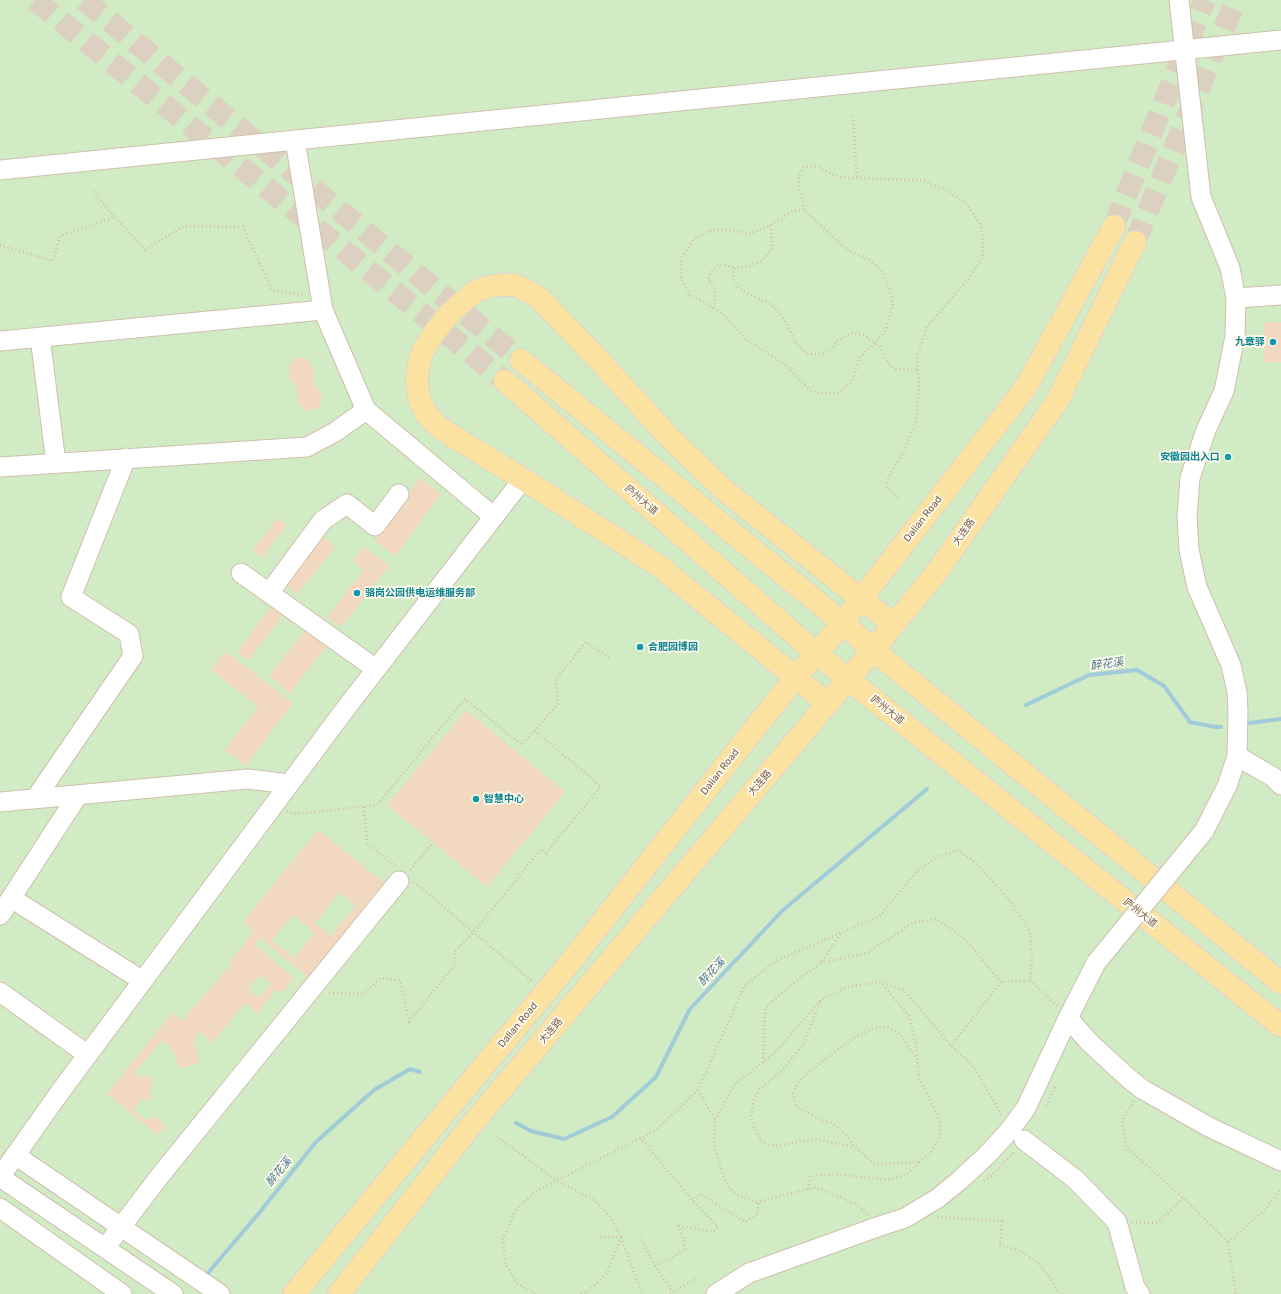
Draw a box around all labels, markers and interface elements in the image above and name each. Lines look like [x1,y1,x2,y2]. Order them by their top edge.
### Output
place label: 九章驿 [1235,336,1265,348]
marker: 九章驿 [1268,337,1278,347]
place label: 安徽园出入口 [1160,451,1220,463]
marker: 安徽园出入口 [1223,452,1233,462]
street label: 庐州大道 [622,482,660,518]
street label: Dalian Road [901,494,945,544]
street label: 大连路 [950,516,978,548]
place label: 骆岗公园供电运维服务部 [365,587,475,599]
marker: 骆岗公园供电运维服务部 [352,588,362,598]
place label: 合肥园博园 [648,641,698,653]
marker: 合肥园博园 [635,642,645,652]
water label: 醉花溪 [1090,655,1124,673]
street label: 庐州大道 [868,693,906,727]
street label: Dalian Road [698,747,742,797]
street label: 大连路 [746,768,774,798]
place label: 智慧中心 [484,793,524,805]
marker: 智慧中心 [471,794,481,804]
street label: 庐州大道 [1121,896,1159,930]
water label: 醉花溪 [696,955,728,989]
street label: Dalian Road [496,1000,540,1050]
street label: 大连路 [537,1016,565,1046]
water label: 醉花溪 [263,1155,295,1189]

